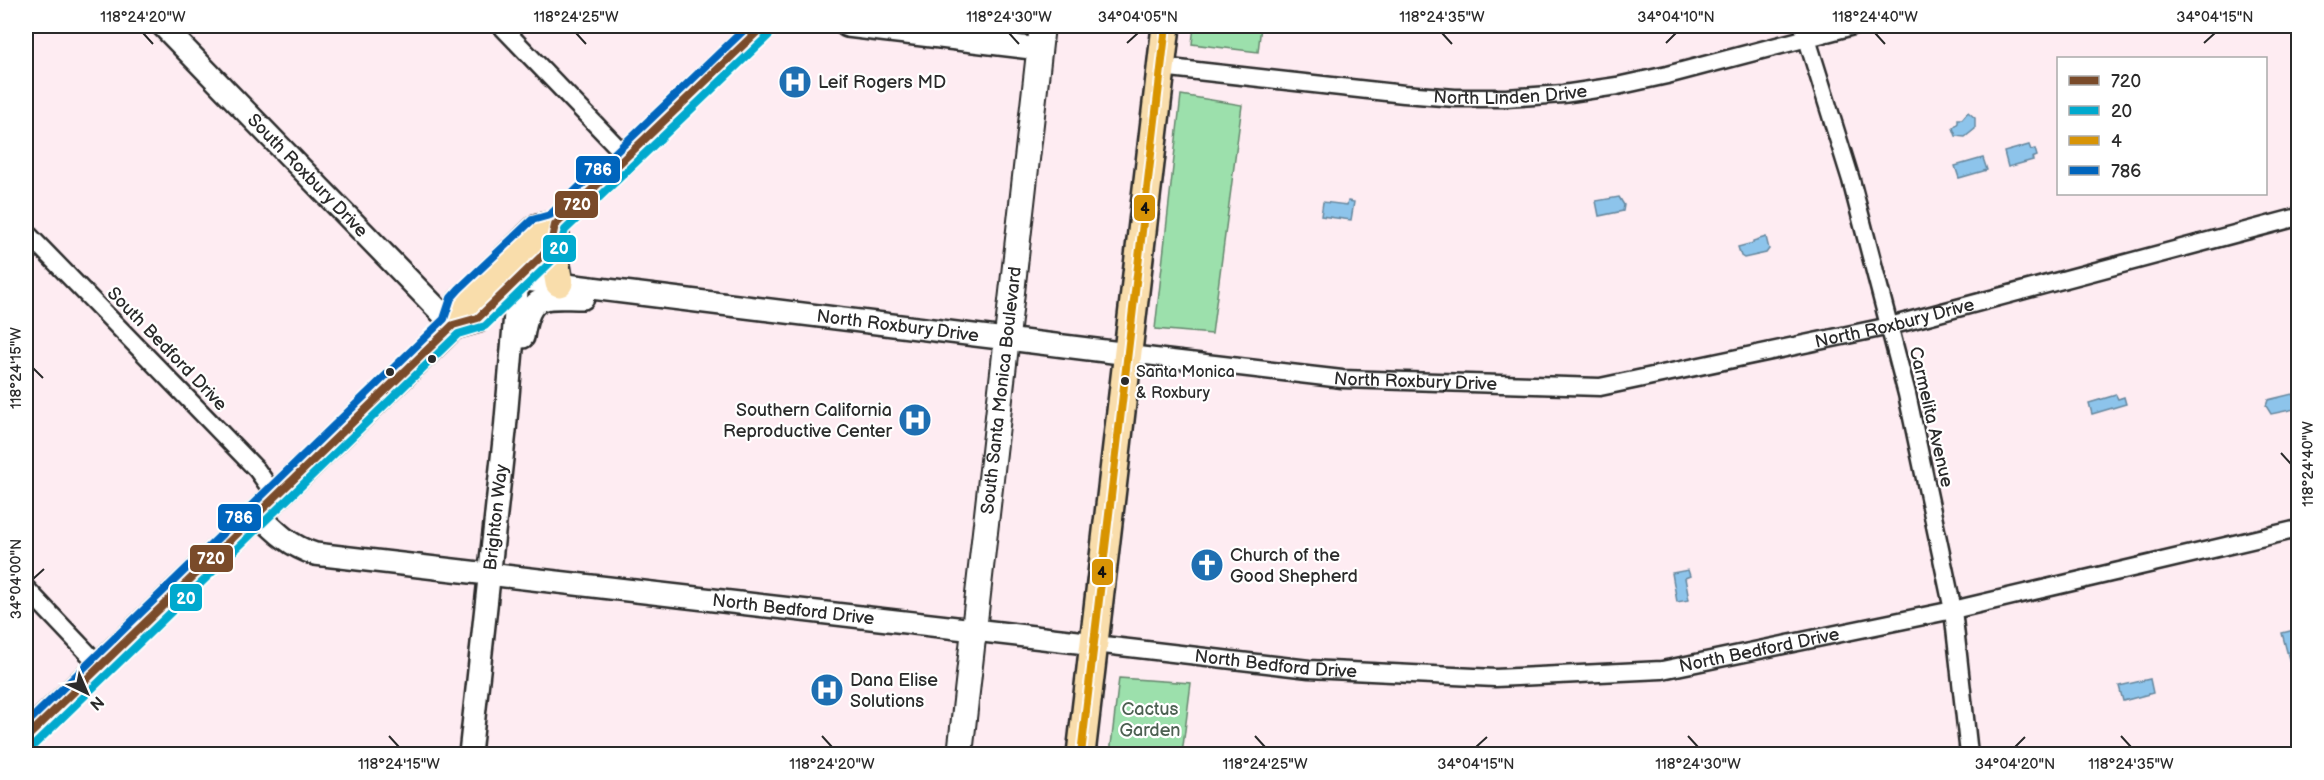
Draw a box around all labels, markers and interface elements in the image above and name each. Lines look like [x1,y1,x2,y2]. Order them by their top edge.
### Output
text: 118°24'20"W [100,8,186,27]
text: 118°24'25"W [533,8,619,27]
text: 118°24'30"W [966,8,1052,27]
text: 34°04'05"N [1098,8,1178,27]
text: 118°24'35"W [1399,8,1485,27]
text: 34°04'10"N [1637,8,1715,27]
text: 118°24'40"W [1832,8,1918,27]
text: 34°04'15"N [2176,8,2254,27]
legend [2057,57,2267,195]
hospital icon: Leif Rogers MD [777,64,813,100]
text: 720 [2111,71,2141,92]
place label: Leif Rogers MD [818,72,946,93]
street label: North Linden Drive [1433,80,1589,109]
text: 20 [2111,101,2132,122]
street label: South Roxbury Drive [243,109,373,242]
text: 4 [2111,131,2122,152]
line badge: 786 [575,155,621,184]
text: 786 [584,161,612,180]
text: 786 [2111,161,2141,182]
line badge: 720 [554,190,599,219]
line badge: 4 [1133,194,1156,222]
text: 720 [563,196,591,215]
text: 4 [1140,200,1150,219]
line badge: 20 [542,234,577,263]
text: 20 [549,240,569,259]
street label: South Santa Monica Boulevard [977,265,1025,515]
street label: South Bedford Drive [103,283,232,415]
street label: North Roxbury Drive [1813,293,1977,352]
street label: North Roxbury Drive [815,305,980,346]
text: 118°24'15"W [7,327,26,409]
street label: Carmelita Avenue [1905,345,1957,490]
unlabelled marker [426,353,438,365]
place label: Santa Monica & Roxbury [1136,363,1235,403]
unlabelled marker [384,366,396,378]
street label: North Roxbury Drive [1333,368,1498,394]
marker: Santa Monica & Roxbury [1119,375,1131,387]
place label: Southern California Reproductive Center [723,400,892,442]
hospital icon: Southern California Reproductive Center [897,402,933,438]
text: 118°24'40"W [2299,421,2318,507]
street label: Brighton Way [479,462,512,572]
line badge: 786 [217,503,262,532]
text: 786 [225,509,253,528]
text: 34°04'00"N [7,539,26,619]
line badge: 720 [189,544,234,573]
place label: Church of the Good Shepherd [1230,545,1358,587]
church icon: Church of the Good Shepherd [1189,547,1225,583]
text: 720 [197,550,225,569]
line badge: 4 [1091,558,1114,586]
text: 4 [1097,564,1107,583]
line badge: 20 [169,583,203,612]
street label: North Bedford Drive [711,589,876,629]
text: 20 [176,590,196,609]
street label: North Bedford Drive [1677,623,1841,677]
street label: North Bedford Drive [1194,645,1358,682]
north arrow [57,663,117,723]
place label: Dana Elise Solutions [850,670,938,712]
hospital icon: Dana Elise Solutions [809,672,845,708]
text: N [85,692,107,714]
park label: Cactus Garden [1120,699,1180,741]
text: 118°24'15"W [358,755,440,774]
text: 118°24'20"W [789,755,875,774]
text: 118°24'25"W [1222,755,1308,774]
text: 34°04'15"N [1437,755,1515,774]
text: 118°24'30"W [1655,755,1741,774]
text: 34°04'20"N [1975,755,2055,774]
text: 118°24'35"W [2088,755,2174,774]

